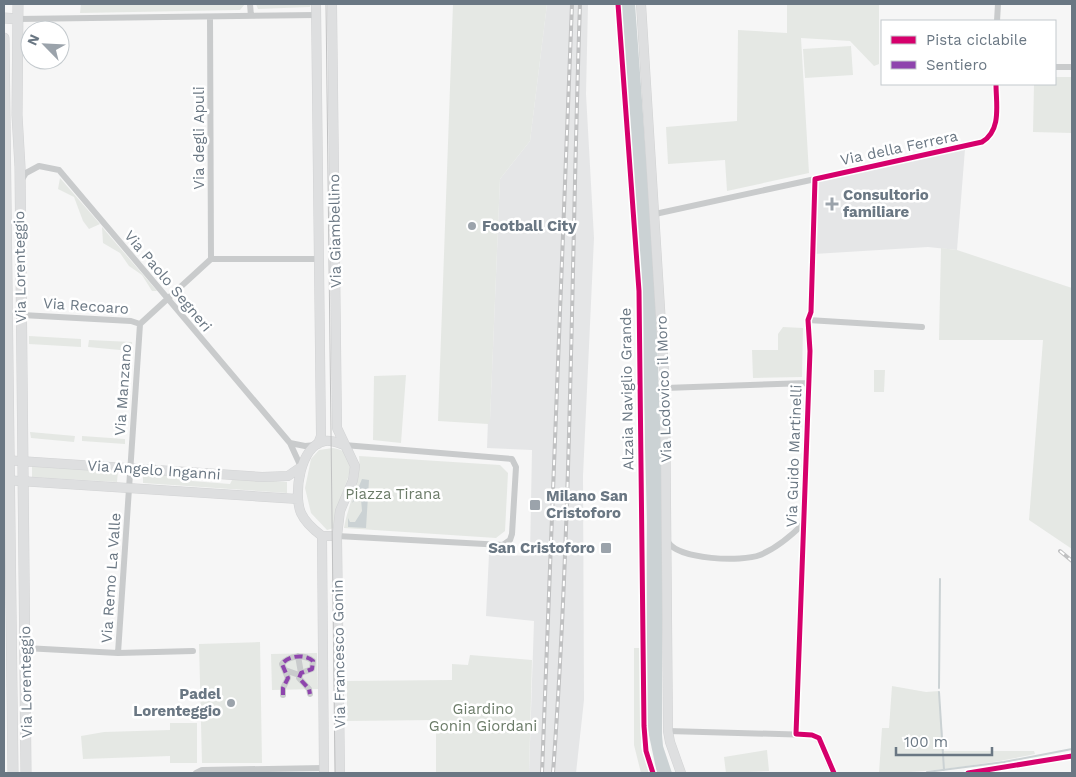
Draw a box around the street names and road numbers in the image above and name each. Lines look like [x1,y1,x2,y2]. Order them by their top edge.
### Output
street label: Via degli Apuli [190,86,208,190]
street label: Via della Ferrera [839,127,960,169]
street label: Via Giambellino [325,174,345,288]
street label: Via Lorenteggio [10,211,30,323]
street label: Via Paolo Segneri [120,227,216,335]
street label: Via Recoaro [42,294,130,318]
street label: Alzaia Naviglio Grande [617,308,637,470]
street label: Via Lodovico il Moro [652,315,676,463]
street label: Via Manzano [111,343,135,437]
street label: Via Guido Martinelli [783,384,805,528]
street label: Via Angelo Inganni [87,456,221,484]
street label: Via Remo La Valle [97,512,125,644]
street label: Via Francesco Gonin [329,579,349,729]
street label: Via Lorenteggio [16,626,36,738]

